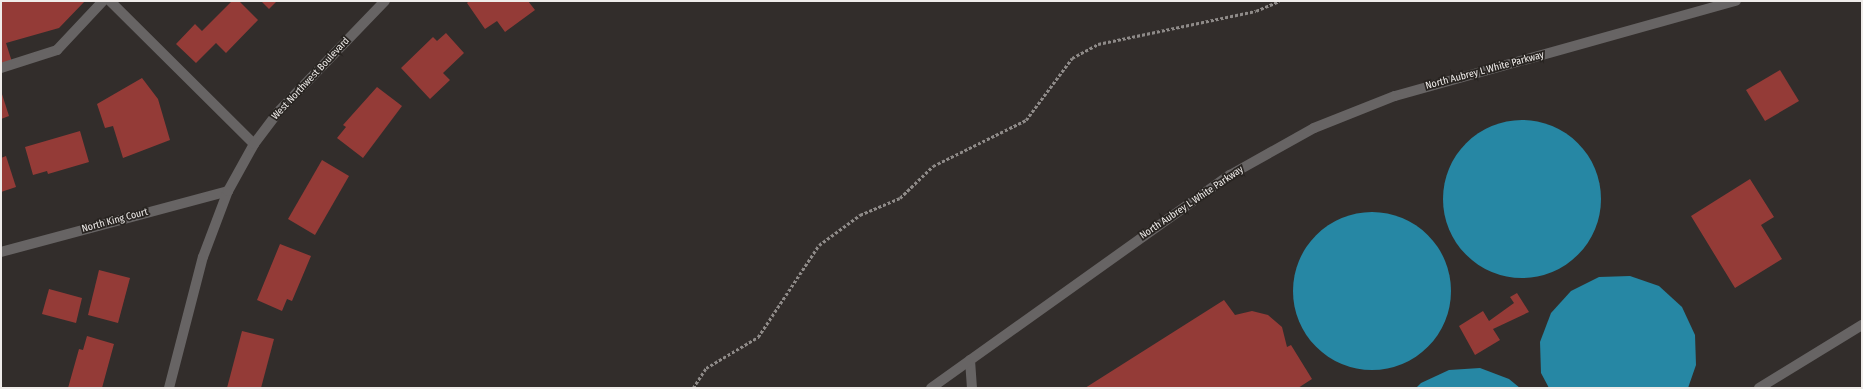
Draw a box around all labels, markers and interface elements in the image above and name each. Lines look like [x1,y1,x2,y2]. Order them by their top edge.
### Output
street label: West Northwest Boulevard [270,35,352,123]
street label: North Aubrey L White Parkway [1424,49,1546,93]
street label: North Aubrey L White Parkway [1138,164,1246,242]
street label: North King Court [81,206,149,236]

